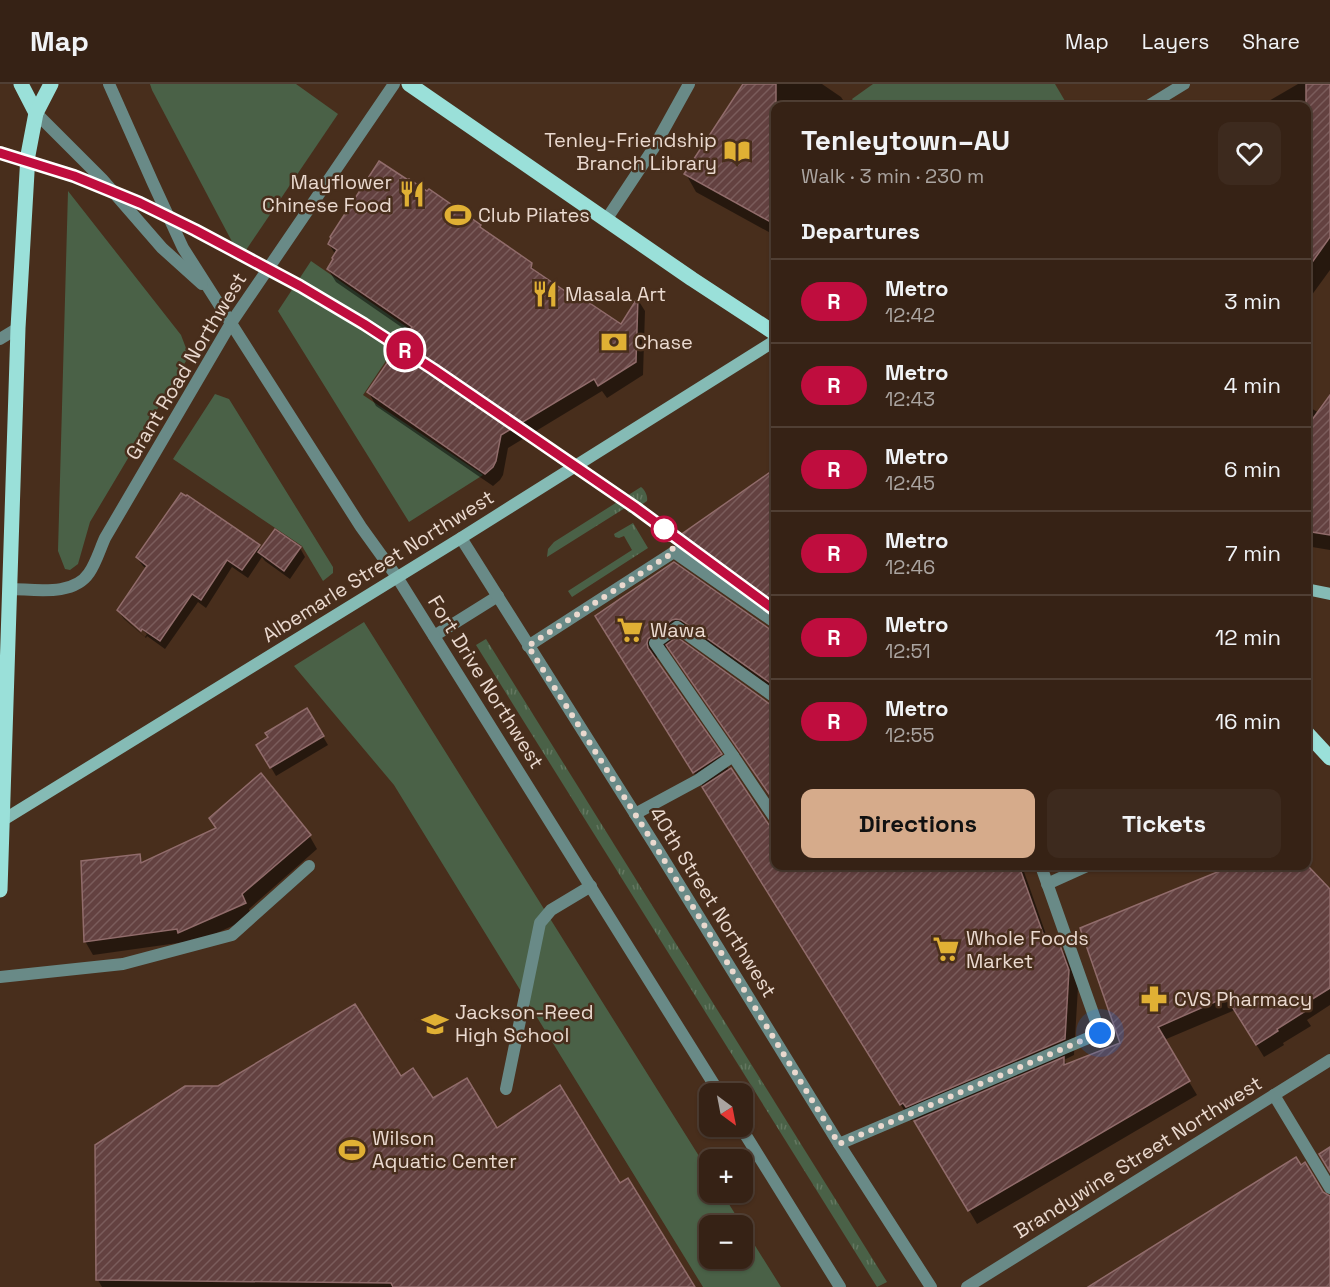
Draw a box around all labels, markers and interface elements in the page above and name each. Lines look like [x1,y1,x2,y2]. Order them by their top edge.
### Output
text: Map [30,23,89,59]
text: Map [1065,28,1109,55]
text: Layers [1142,28,1209,55]
text: Share [1242,28,1300,55]
text: Tenleytown–AU [801,122,1010,158]
button: heart [1218,122,1281,185]
place label: Tenley-Friendship Branch Library [544,127,717,176]
library icon: Tenley-Friendship Branch Library [722,136,752,166]
text: Walk · 3 min · 230 m [801,163,984,189]
place label: Mayflower Chinese Food [262,169,392,218]
restaurant icon: Mayflower Chinese Food [397,179,427,209]
sports icon: Club Pilates [443,200,473,230]
place label: Club Pilates [478,202,590,228]
text: Departures [801,217,920,245]
street label: Grant Road Northwest [120,268,252,464]
text: Metro [885,274,949,302]
restaurant icon: Masala Art [530,279,560,309]
place label: Masala Art [565,281,666,307]
text: 3 min [1224,287,1281,315]
text: R [827,288,841,315]
text: 12:42 [885,302,935,328]
bank icon: Chase [599,327,629,357]
place label: Chase [634,329,693,355]
line badge: R [386,330,424,370]
text: R [398,337,412,364]
text: Metro [885,358,949,386]
text: 4 min [1224,371,1281,399]
text: R [827,372,841,399]
text: 12:43 [885,386,935,412]
text: Metro [885,442,949,470]
text: 6 min [1224,455,1281,483]
text: R [827,456,841,483]
text: 12:45 [885,470,935,496]
street label: Albemarle Street Northwest [257,484,499,648]
unlabelled marker [651,516,677,542]
text: Metro [885,526,949,554]
text: 7 min [1225,539,1281,567]
text: R [827,540,841,567]
text: 12:46 [885,554,935,580]
street label: Fort Drive Northwest [422,590,550,774]
text: Metro [885,610,949,638]
supermarket icon: Wawa [615,615,645,645]
place label: Wawa [650,617,706,643]
text: 12 min [1215,623,1281,651]
text: R [827,624,841,651]
text: 12:51 [885,638,931,664]
text: Metro [885,694,949,722]
text: 16 min [1215,707,1281,735]
text: R [827,708,841,735]
text: 12:55 [885,722,934,748]
button: Directions [801,789,1035,858]
button: Tickets [1047,789,1281,858]
street label: 40th Street Northwest [644,802,782,1002]
place label: Whole Foods Market [966,925,1089,974]
supermarket icon: Whole Foods Market [931,934,961,964]
pharmacy icon: CVS Pharmacy [1139,984,1169,1014]
place label: CVS Pharmacy [1174,986,1312,1012]
place label: Jackson-Reed High School [455,999,594,1048]
school or university icon: Jackson-Reed High School [420,1009,450,1039]
your location [1085,1018,1115,1048]
street label: Brandywine Street Northwest [1009,1070,1267,1244]
north arrow [699,1083,753,1137]
map controls [699,1083,753,1269]
place label: Wilson Aquatic Center [372,1125,517,1174]
sports icon: Wilson Aquatic Center [337,1135,367,1165]
button: + [699,1149,753,1203]
button: − [699,1215,753,1269]

